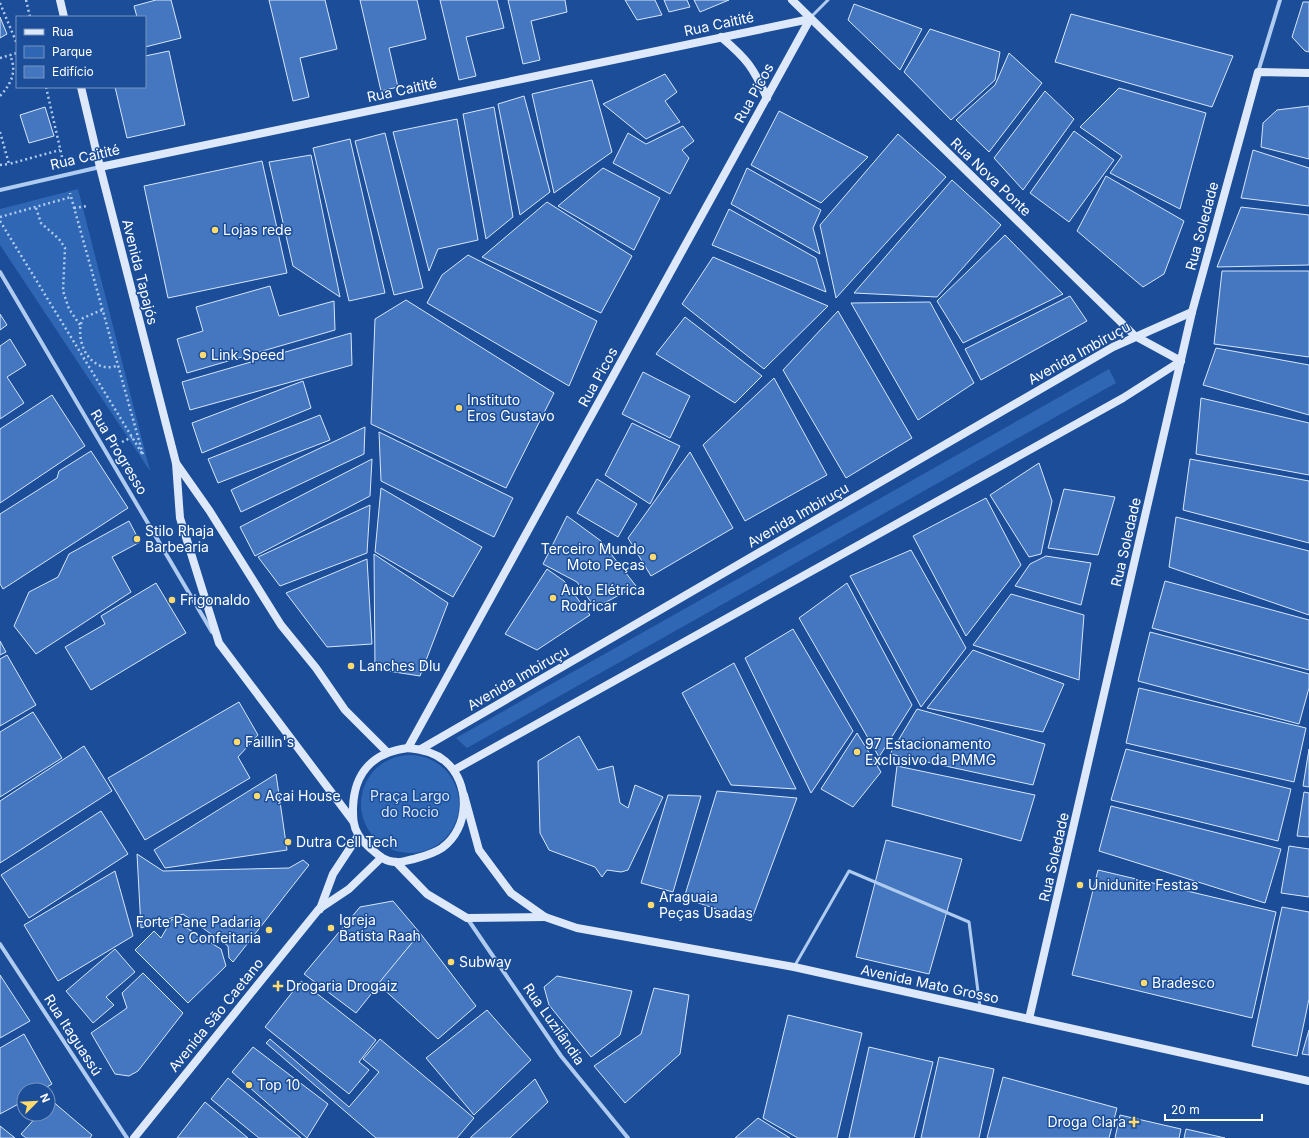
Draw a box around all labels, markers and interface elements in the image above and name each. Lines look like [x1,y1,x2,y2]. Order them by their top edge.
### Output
street label: Rua Caitité [682,8,755,39]
legend [16,16,146,88]
text: Rua [52,24,74,39]
text: Parque [52,44,92,59]
street label: Rua Picos [730,60,777,125]
text: Edifício [52,64,94,79]
street label: Rua Caitité [365,74,438,105]
street label: Rua Nova Ponte [947,134,1035,219]
street label: Rua Caitité [48,140,121,173]
street label: Rua Soledade [1182,180,1222,272]
street label: Avenida Tapajós [119,217,162,326]
place label: Lojas rede [223,221,292,238]
marker: Lojas rede [210,225,220,235]
street label: Avenida Imbiruçu [1025,317,1133,388]
street label: Rua Picos [574,344,621,409]
place label: Link Speed [211,346,285,363]
marker: Link Speed [198,350,208,360]
place label: Instituto Eros Gustavo [467,391,555,424]
marker: Instituto Eros Gustavo [454,403,464,413]
street label: Rua Progresso [87,406,152,497]
street label: Avenida Imbiruçu [744,479,851,551]
street label: Rua Soledade [1107,496,1144,588]
place label: Stilo Rhaja Barbearia [145,522,214,555]
marker: Stilo Rhaja Barbearia [132,534,142,544]
place label: Terceiro Mundo Moto Peças [541,540,645,573]
marker: Terceiro Mundo Moto Peças [648,552,658,562]
place label: Auto Elétrica Rodricar [561,581,645,614]
place label: Frigonaldo [180,591,250,608]
marker: Auto Elétrica Rodricar [548,593,558,603]
marker: Frigonaldo [167,595,177,605]
street label: Avenida Imbiruçu [464,642,571,714]
place label: Lanches Dlu [359,657,441,674]
marker: Lanches Dlu [346,661,356,671]
place label: Faillin's [245,733,294,750]
place label: 97 Estacionamento Exclusivo da PMMG [865,735,996,768]
marker: Faillin's [232,737,242,747]
marker: 97 Estacionamento Exclusivo da PMMG [852,747,862,757]
place label: Açai House [265,787,341,804]
park label: Praça Largo do Rocio [370,787,450,820]
marker: Açai House [252,791,262,801]
street label: Rua Soledade [1035,811,1072,903]
place label: Dutra Cell Tech [296,833,398,850]
marker: Dutra Cell Tech [283,837,293,847]
place label: Unidunite Festas [1088,876,1198,893]
marker: Unidunite Festas [1075,880,1085,890]
place label: Araguaia Peças Usadas [659,888,753,921]
marker: Araguaia Peças Usadas [646,900,656,910]
place label: Igreja Batista Raah [339,911,421,944]
place label: Forte Pane Padaria e Confeitaria [136,913,261,946]
marker: Igreja Batista Raah [326,923,336,933]
marker: Forte Pane Padaria e Confeitaria [264,925,274,935]
place label: Subway [459,953,512,970]
street label: Avenida São Caetano [165,955,267,1075]
marker: Subway [446,957,456,967]
street label: Avenida Mato Grosso [859,961,1001,1006]
place label: Bradesco [1152,974,1215,991]
place label: Drogaria Drogaiz [286,977,398,994]
marker: Bradesco [1139,978,1149,988]
street label: Rua Luzilândia [520,980,589,1068]
marker: Drogaria Drogaiz [273,981,283,991]
street label: Rua Itaguassú [41,991,106,1079]
place label: Top 10 [257,1076,300,1093]
marker: Top 10 [244,1080,254,1090]
north arrow [16,1082,56,1122]
text: N [37,1091,53,1105]
scale bar [1165,1096,1262,1122]
text: 20 m [1171,1102,1200,1117]
place label: Droga Clara [1047,1113,1126,1130]
marker: Droga Clara [1129,1117,1139,1127]

